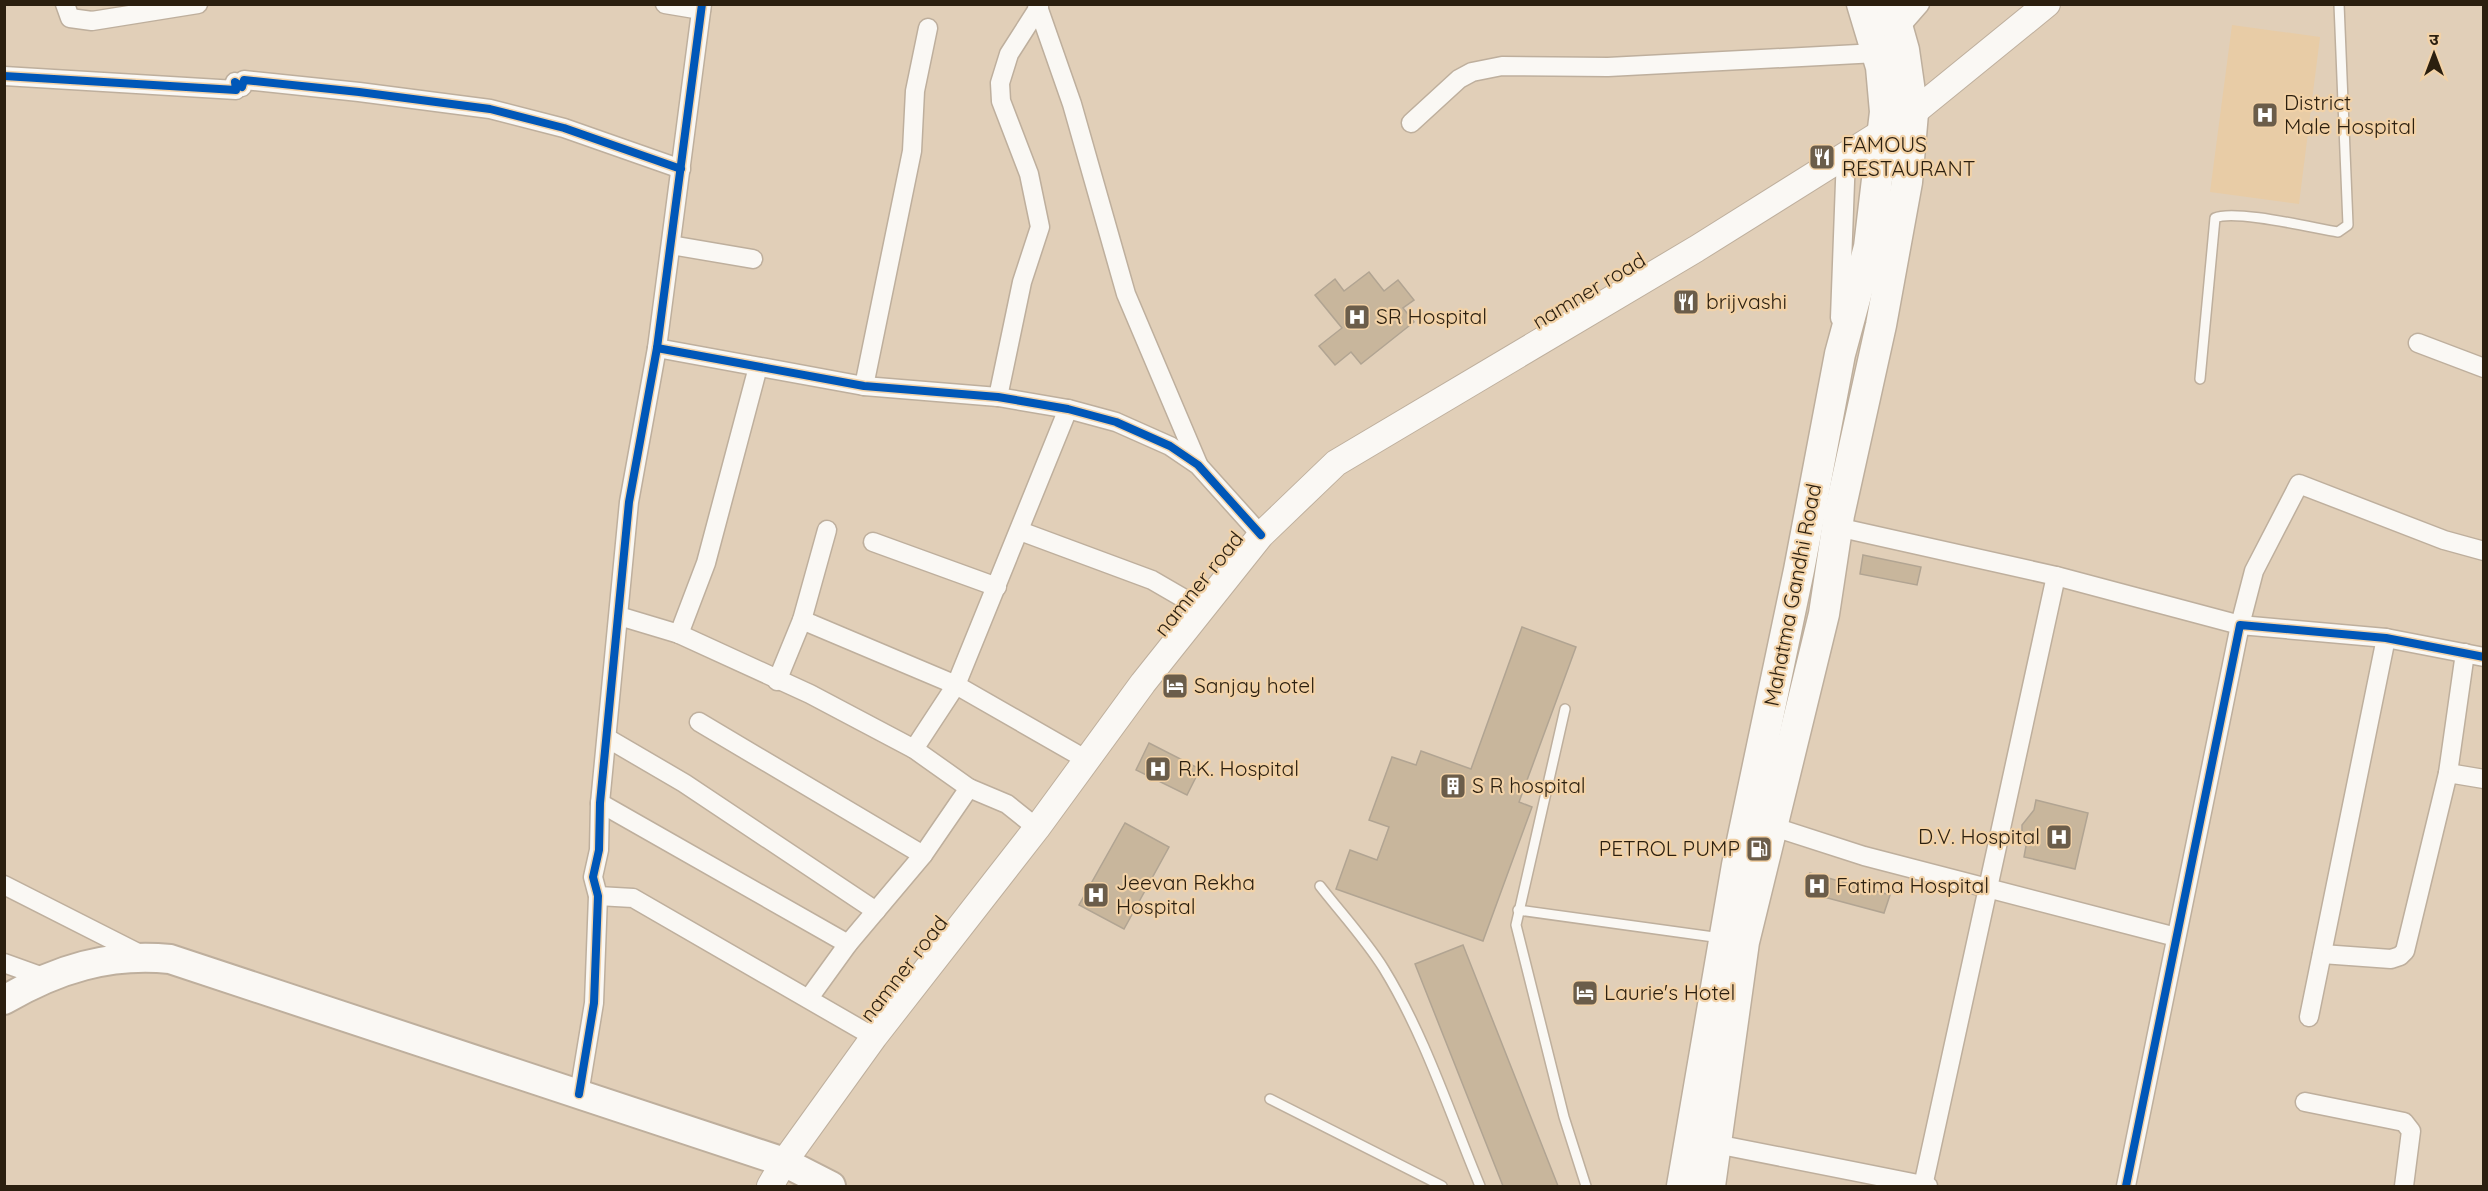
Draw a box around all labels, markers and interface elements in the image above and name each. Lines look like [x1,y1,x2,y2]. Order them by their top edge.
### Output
north arrow [2404,24,2464,84]
text: उ [2429,29,2439,49]
place label: District Male Hospital [2284,89,2416,139]
hospital icon: District Male Hospital [2250,100,2280,130]
place label: FAMOUS RESTAURANT [1842,131,1975,181]
restaurant icon: FAMOUS RESTAURANT [1807,142,1837,172]
street label: namner road [1527,246,1650,334]
restaurant icon: brijvashi [1671,287,1701,317]
place label: brijvashi [1706,288,1787,314]
hospital icon: SR Hospital [1342,302,1372,332]
place label: SR Hospital [1376,303,1487,329]
street label: Mahatma Gandhi Road [1758,481,1826,708]
street label: namner road [1148,526,1248,641]
hotel icon: Sanjay hotel [1160,671,1190,701]
place label: Sanjay hotel [1194,672,1315,698]
hospital icon: R.K. Hospital [1143,754,1173,784]
place label: R.K. Hospital [1178,755,1299,781]
building icon: S R hospital [1438,771,1468,801]
place label: S R hospital [1472,772,1586,798]
hospital icon: D.V. Hospital [2044,822,2074,852]
place label: D.V. Hospital [1918,823,2040,849]
fuel station icon: PETROL PUMP [1744,834,1774,864]
place label: PETROL PUMP [1599,835,1740,861]
place label: Jeevan Rekha Hospital [1116,869,1255,919]
hospital icon: Fatima Hospital [1802,871,1832,901]
place label: Fatima Hospital [1836,872,1989,898]
hospital icon: Jeevan Rekha Hospital [1081,880,1111,910]
street label: namner road [854,910,953,1027]
hotel icon: Laurie's Hotel [1570,978,1600,1008]
place label: Laurie's Hotel [1604,979,1735,1005]

